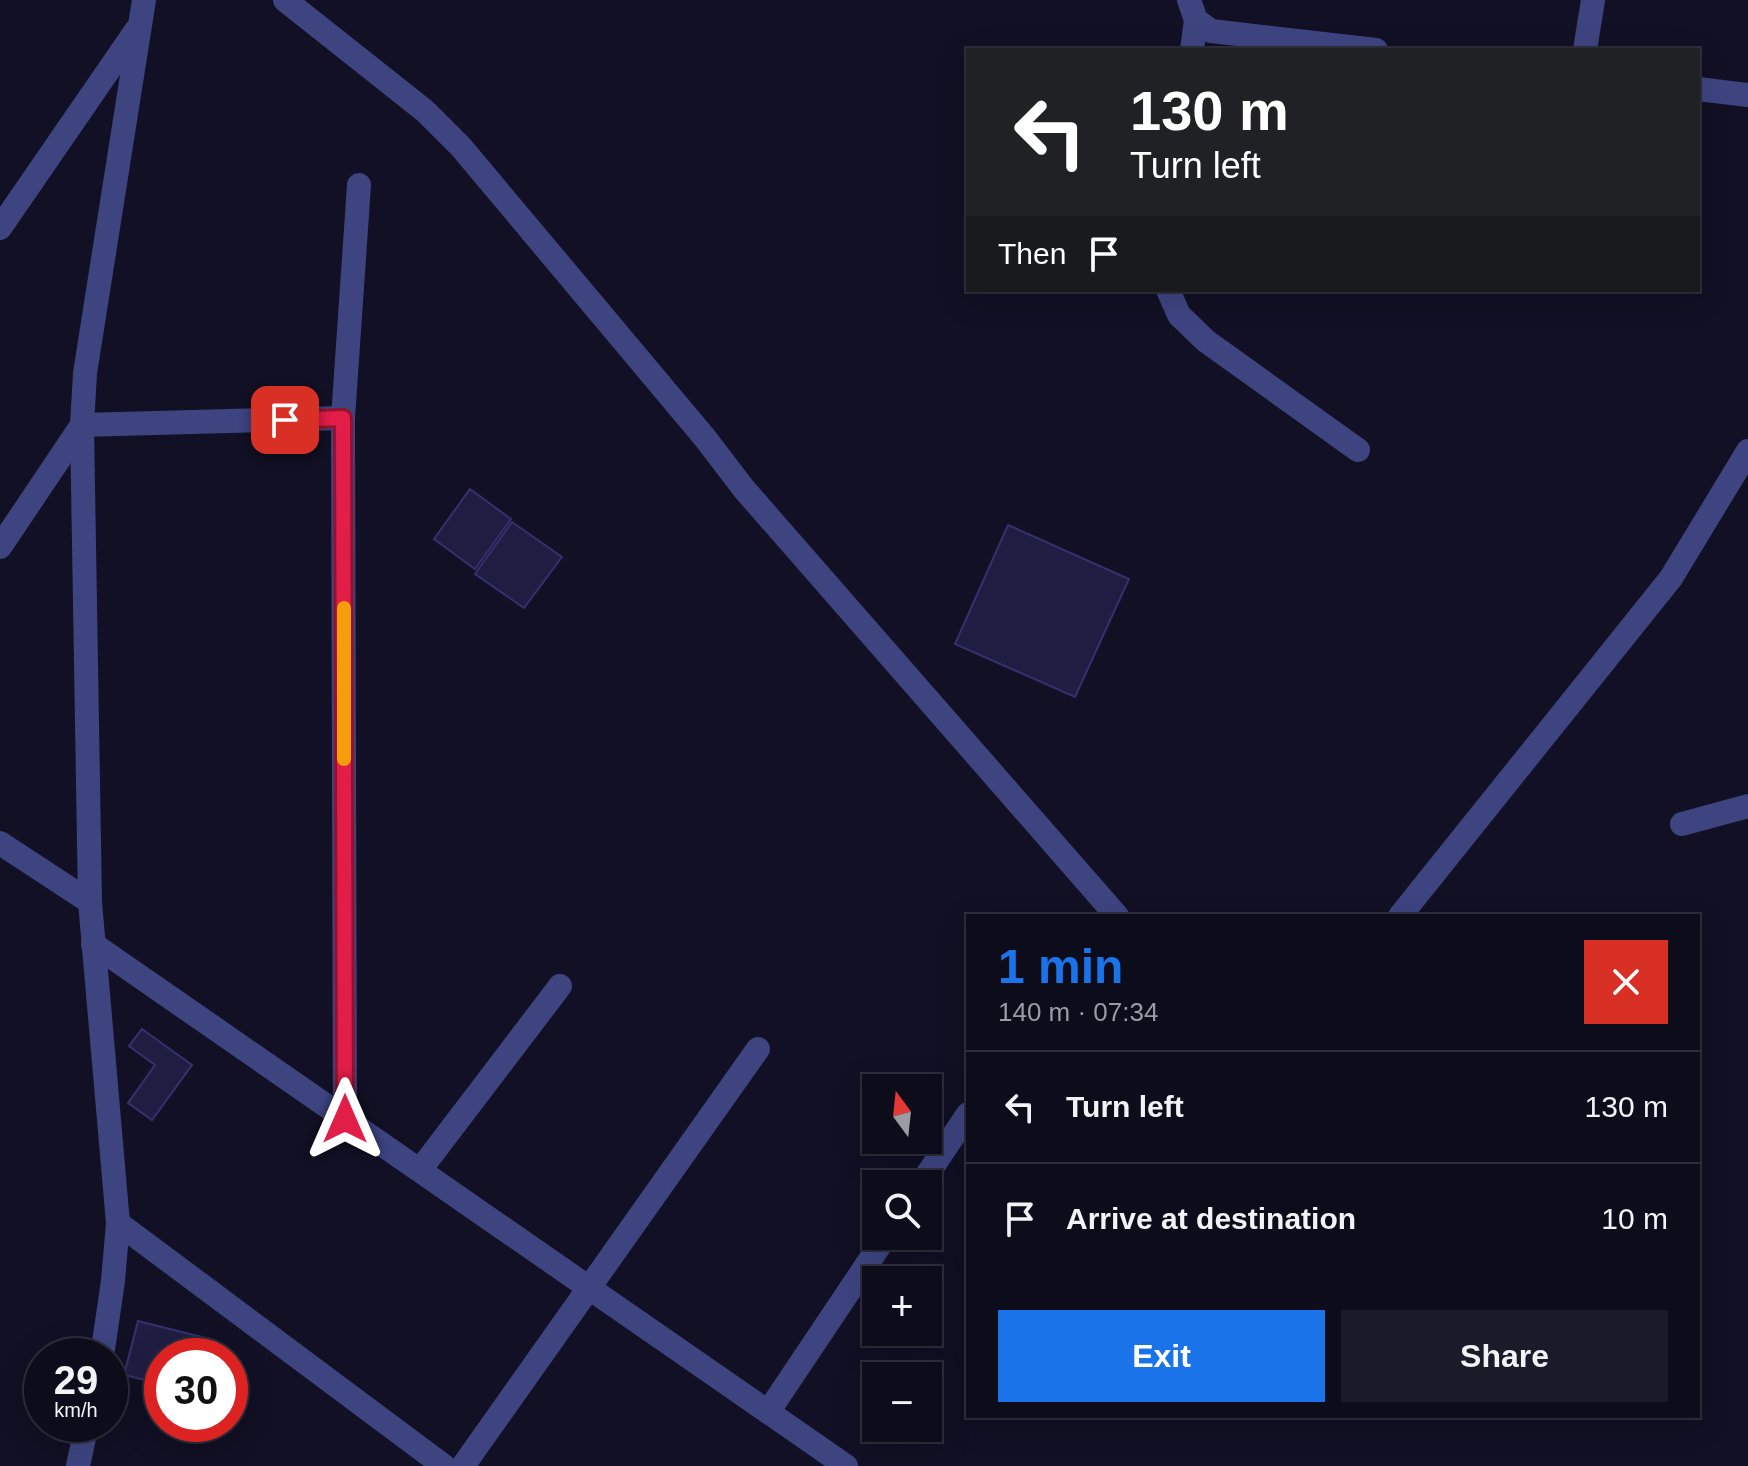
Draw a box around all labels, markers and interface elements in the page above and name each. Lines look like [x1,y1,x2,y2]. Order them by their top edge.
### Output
text: 130 m [1130,79,1289,142]
icon: left [998,80,1102,184]
text: Turn left [1130,145,1261,186]
icon: arrive [1082,232,1126,276]
text: Then [998,237,1066,270]
pin [251,386,319,454]
icon: arrive [263,398,307,442]
text: 1 min [998,940,1123,993]
button: close [1584,940,1668,1024]
text: 140 m · 07:34 [998,997,1158,1027]
north arrow [862,1074,942,1154]
map controls [862,1074,942,1442]
position arrow [303,1077,387,1161]
icon: left [998,1085,1042,1129]
text: Turn left [1066,1090,1184,1123]
text: 130 m [1585,1090,1668,1123]
button: search [862,1170,942,1250]
icon: arrive [998,1197,1042,1241]
text: Arrive at destination [1066,1202,1356,1235]
text: 10 m [1601,1202,1668,1235]
button: + [862,1266,942,1346]
button: Exit [998,1310,1325,1402]
button: Share [1341,1310,1668,1402]
speed limit sign: 30 [144,1338,248,1442]
text: 29 [54,1358,98,1402]
button: − [862,1362,942,1442]
text: km/h [54,1399,98,1421]

